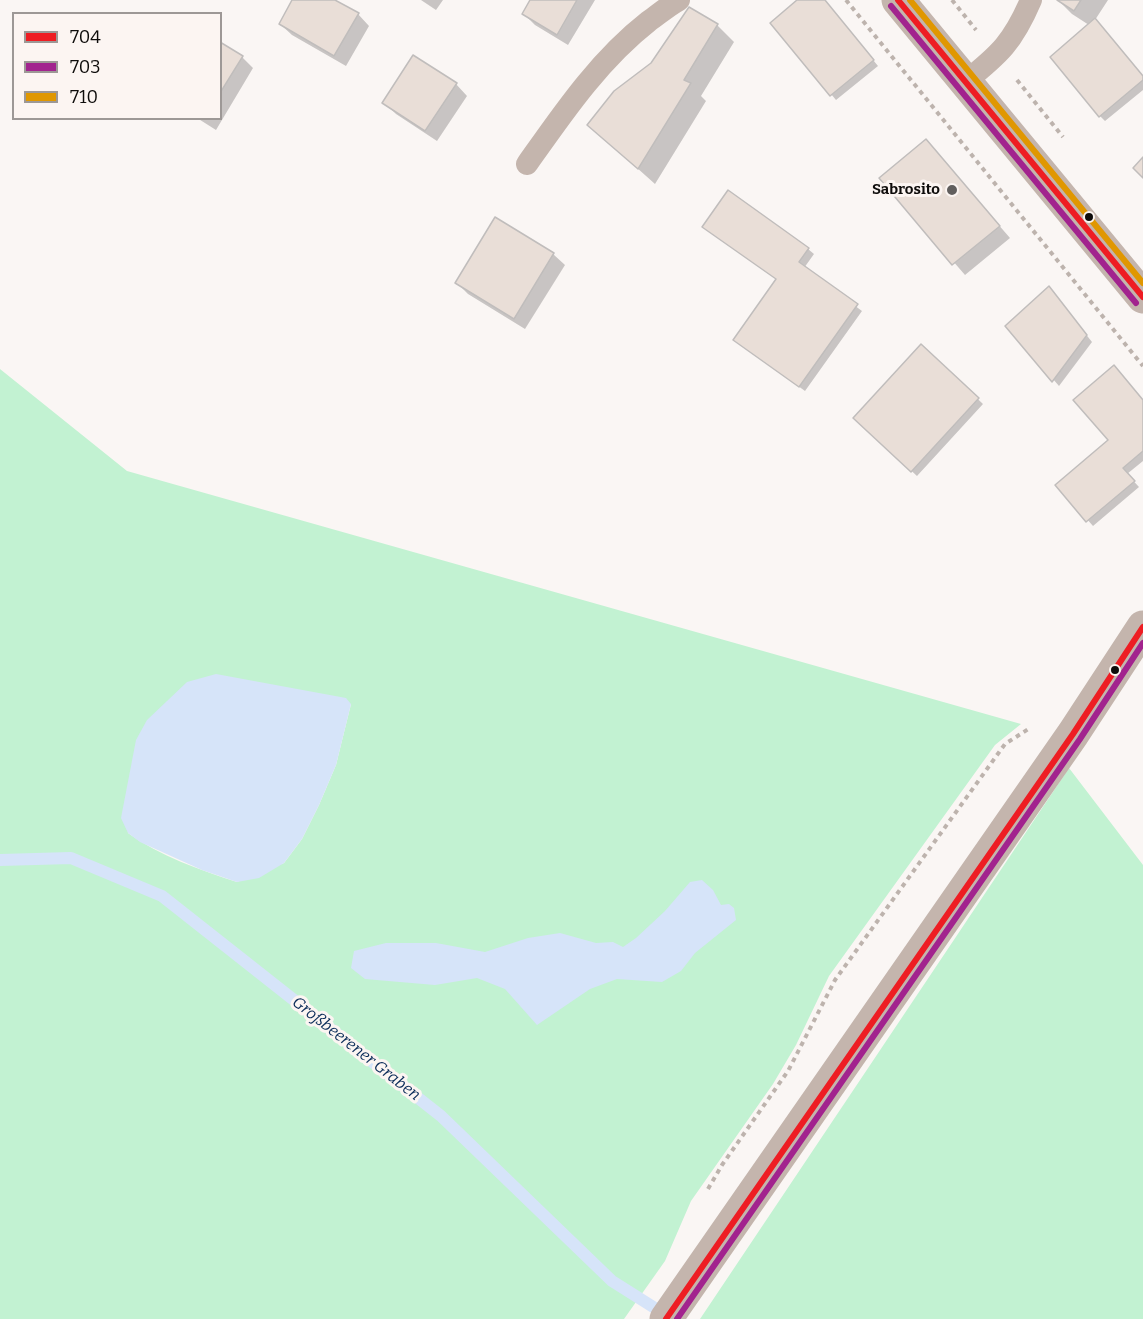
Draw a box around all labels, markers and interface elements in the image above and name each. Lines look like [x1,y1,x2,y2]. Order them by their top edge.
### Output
legend [12,12,222,120]
text: 704 [70,26,101,48]
text: 703 [70,56,101,78]
text: 710 [70,86,98,108]
place label: Sabrosito [872,181,940,199]
marker: Sabrosito [945,183,959,197]
unlabelled marker [1083,211,1095,223]
unlabelled marker [1109,664,1121,676]
water label: Großbeerener Graben [288,993,424,1105]

